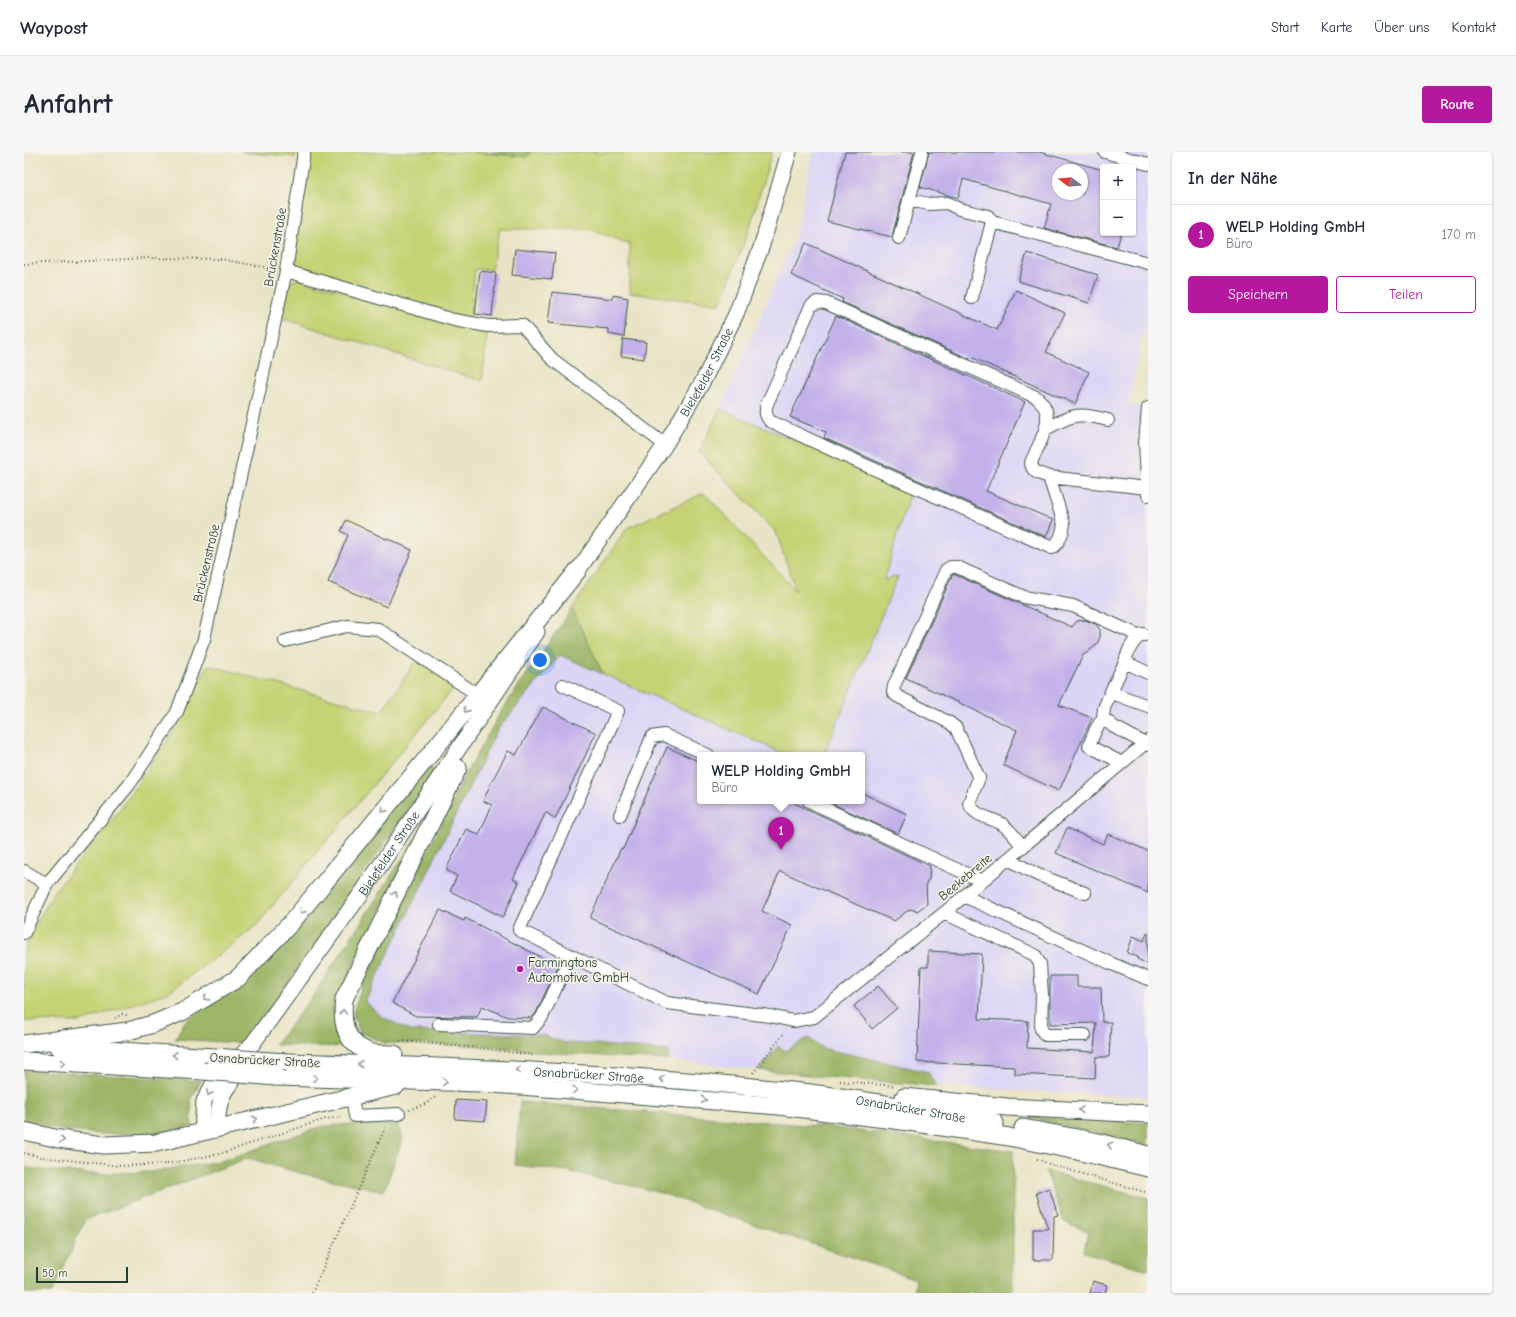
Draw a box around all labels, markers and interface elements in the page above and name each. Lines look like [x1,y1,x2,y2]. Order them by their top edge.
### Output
text: Waypost [20,17,88,39]
text: Start [1271,19,1299,36]
text: Karte [1321,19,1352,36]
text: Über uns [1374,19,1429,36]
text: Kontakt [1451,19,1496,36]
button: Route [1422,86,1492,123]
text: Anfahrt [24,88,113,120]
north arrow [1052,164,1088,200]
map controls [1100,164,1136,236]
button: + [1100,164,1136,200]
text: In der Nähe [1188,169,1277,188]
button: − [1100,200,1136,236]
street label: Brückenstraße [261,206,289,288]
text: WELP Holding GmbH [1226,218,1365,236]
text: 1 [1198,227,1204,242]
text: 170 m [1442,227,1476,242]
text: Büro [1226,236,1253,251]
button: Speichern [1188,276,1328,313]
button: Teilen [1336,276,1476,313]
street label: Bielefelder Straße [676,325,736,419]
street label: Brückenstraße [190,522,222,604]
your location [530,650,550,670]
one-way arrow [464,705,471,712]
popup [697,752,865,804]
text: WELP Holding GmbH [711,762,851,780]
text: Büro [711,780,738,795]
one-way arrow [382,806,389,813]
street label: Bielefelder Straße [355,807,423,898]
pin: 1 [768,817,794,850]
street label: Beekebreite [935,850,995,904]
one-way arrow [390,891,398,899]
one-way arrow [299,906,306,913]
place label: Farmingtons Automotive GmbH [528,955,629,985]
marker: Farmingtons Automotive GmbH [515,964,525,974]
one-way arrow [203,993,210,1000]
one-way arrow [339,1009,347,1015]
street label: Osnabrücker Straße [209,1050,321,1070]
one-way arrow [172,1051,178,1060]
one-way arrow [60,1059,66,1067]
one-way arrow [357,1060,363,1068]
street label: Osnabrücker Straße [533,1064,645,1085]
one-way arrow [515,1066,521,1074]
one-way arrow [312,1074,318,1082]
one-way arrow [659,1074,665,1083]
one-way arrow [442,1078,448,1086]
one-way arrow [572,1086,578,1095]
one-way arrow [206,1088,214,1096]
street label: Osnabrücker Straße [855,1092,967,1125]
one-way arrow [701,1095,707,1104]
one-way arrow [1078,1106,1084,1114]
one-way arrow [252,1116,258,1124]
one-way arrow [59,1135,65,1144]
one-way arrow [1107,1141,1114,1150]
scale bar [36,1265,128,1284]
text: 50 m [42,1267,67,1280]

